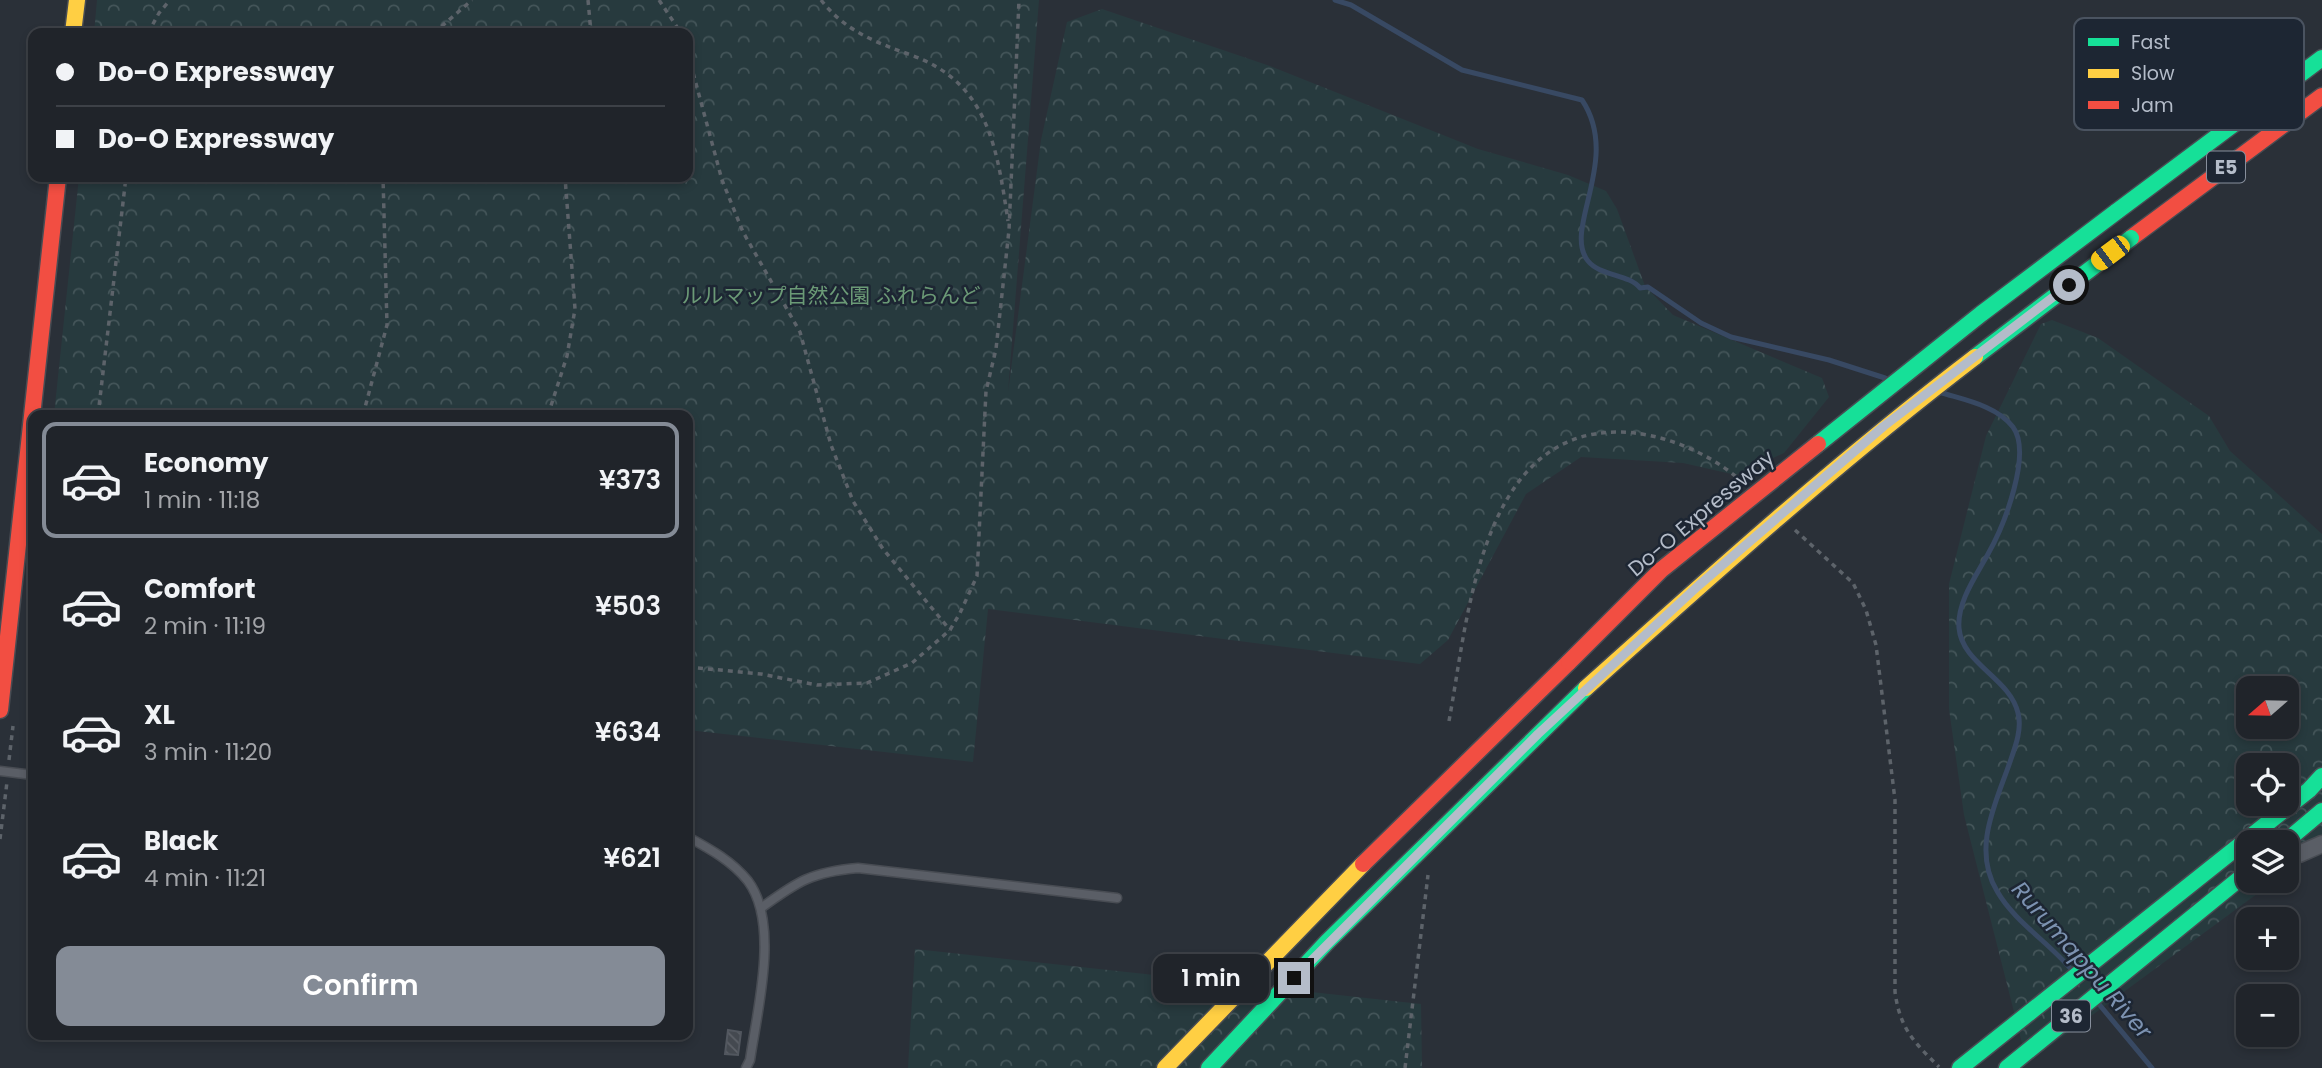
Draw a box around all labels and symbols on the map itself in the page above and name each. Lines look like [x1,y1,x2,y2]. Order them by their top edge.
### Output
legend [2074,18,2304,130]
text: Fast [2131,29,2170,56]
text: Slow [2131,60,2175,87]
text: Jam [2131,92,2173,119]
road number: E5 [2207,152,2245,182]
car [2087,232,2134,274]
route start [2053,269,2085,301]
park label: ルルマップ自然公園 ふれらんど [682,281,980,310]
street label: Do-O Expressway [1622,443,1781,583]
north arrow [2236,676,2300,738]
water label: Rurumappu River [2005,874,2160,1047]
callout: 1 min [1154,954,1270,1002]
route end [1278,962,1310,994]
road number: 36 [2052,1000,2090,1032]

